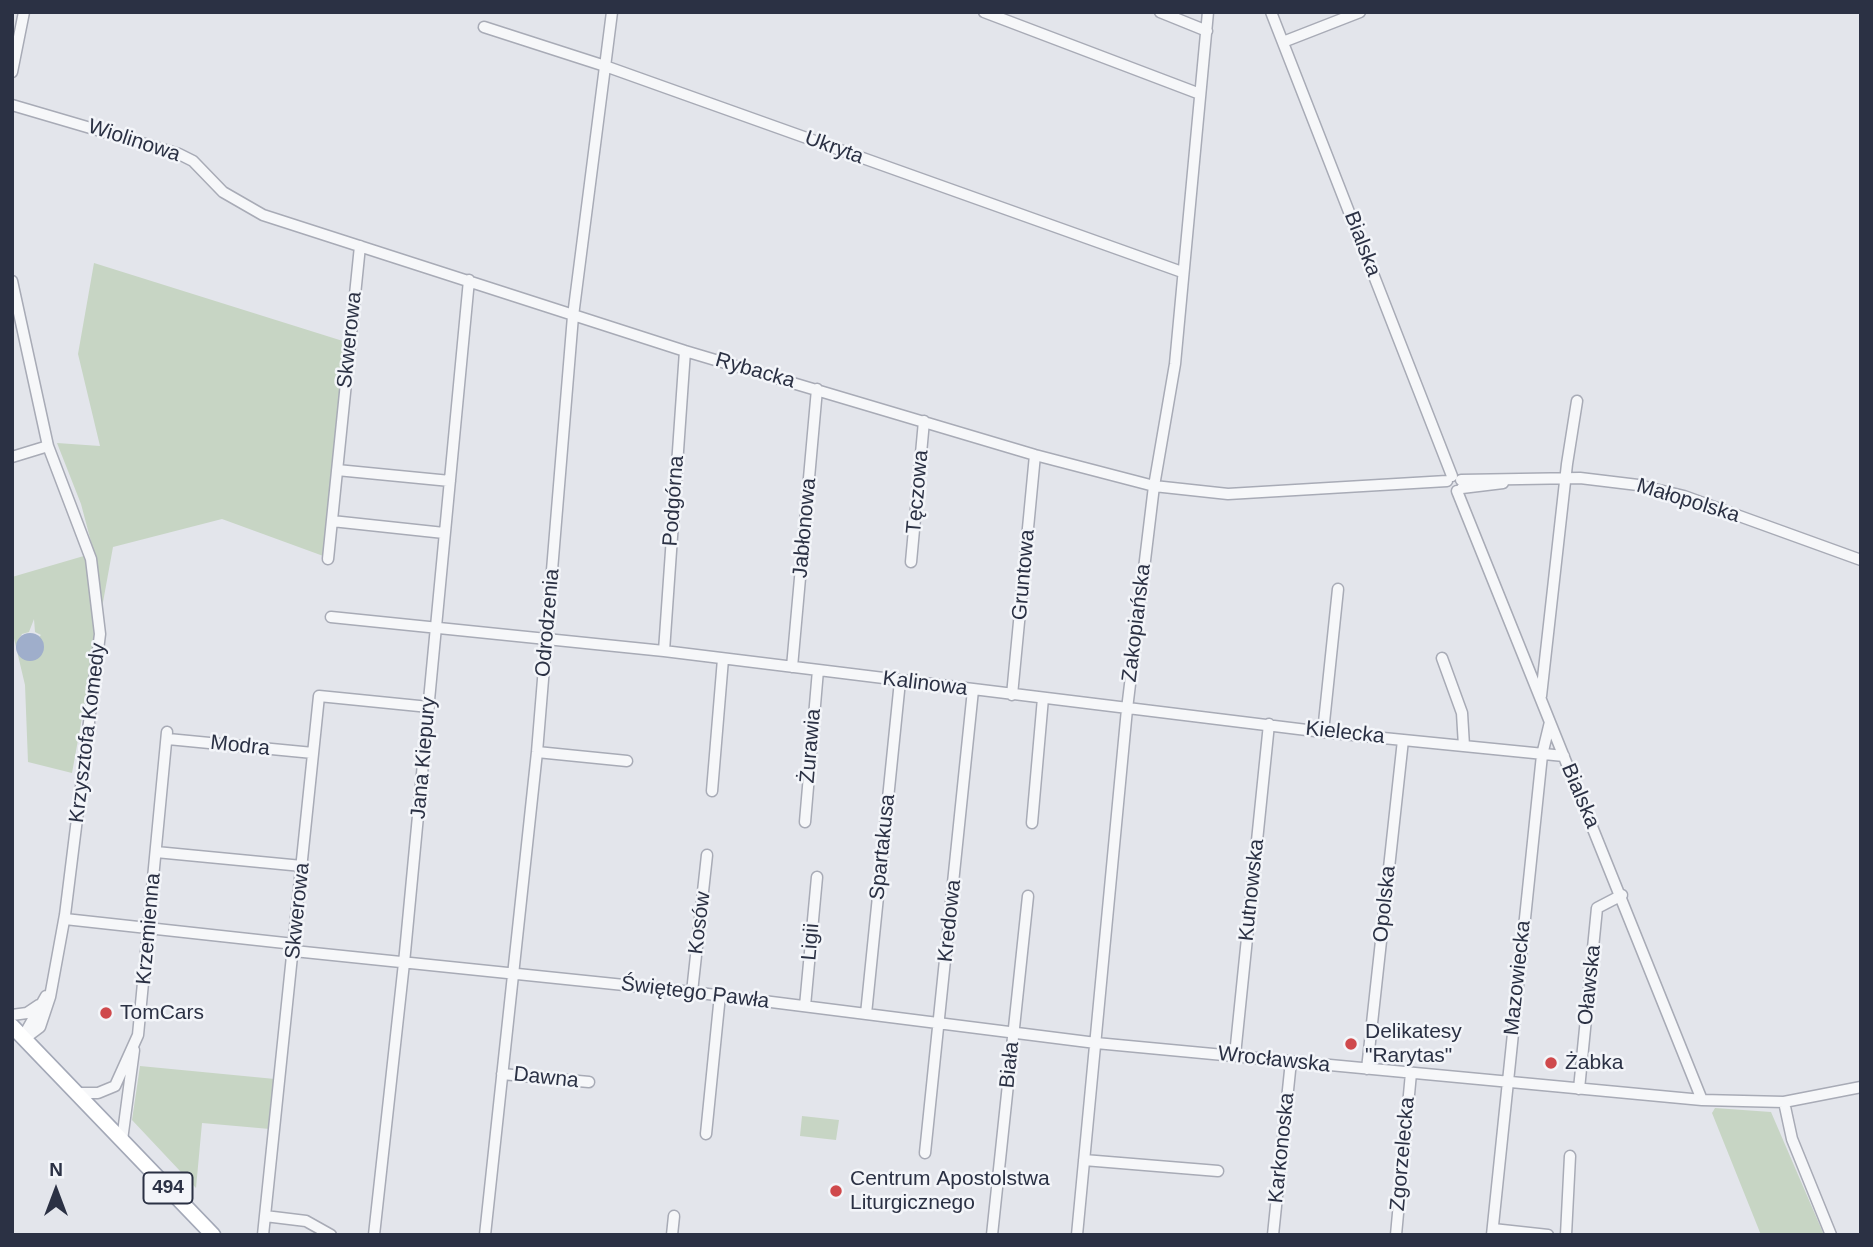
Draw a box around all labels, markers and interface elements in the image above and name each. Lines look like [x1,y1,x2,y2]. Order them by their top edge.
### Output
street label: Wiolinowa [85,114,183,168]
street label: Ukryta [801,126,867,170]
street label: Bialska [1338,208,1386,280]
street label: Skwerowa [332,291,368,389]
street label: Rybacka [712,348,798,394]
street label: Tęczowa [902,449,934,535]
street label: Podgórna [658,455,690,547]
street label: Małopolska [1634,473,1742,529]
street label: Jabłonowa [788,477,822,579]
street label: Gruntowa [1007,529,1041,621]
street label: Zakopiańska [1117,562,1157,684]
street label: Odrodzenia [531,568,565,678]
street label: Krzysztofa Komedy [64,642,112,824]
street label: Kalinowa [881,666,969,702]
street label: Jana Kiepury [406,696,442,820]
street label: Żurawia [795,708,827,784]
street label: Kielecka [1304,716,1386,750]
street label: Modra [209,730,271,762]
street label: Bialska [1555,760,1605,832]
street label: Spartakusa [865,793,901,901]
street label: Kutnowska [1234,838,1270,942]
street label: Skwerowa [280,862,316,960]
street label: Opolska [1368,864,1402,944]
street label: Krzemienna [132,872,166,986]
street label: Kredowa [933,878,967,964]
street label: Kosów [684,890,716,956]
street label: Mazowiecka [1499,919,1537,1037]
street label: Ligii [797,922,825,962]
street label: Oławska [1573,944,1607,1026]
street label: Świętego Pawła [619,971,771,1015]
place label: TomCars [120,1000,204,1026]
marker: TomCars [98,1005,114,1021]
place label: Delikatesy "Rarytas" [1365,1019,1462,1069]
marker: Delikatesy "Rarytas" [1343,1036,1359,1052]
street label: Biała [995,1040,1025,1090]
street label: Wrocławska [1217,1042,1331,1078]
place label: Żabka [1565,1050,1623,1076]
marker: Żabka [1543,1055,1559,1071]
street label: Dawna [512,1062,580,1094]
street label: Karkonoska [1264,1092,1300,1204]
street label: Zgorzelecka [1385,1096,1421,1212]
north arrow [21,1156,91,1226]
text: N [49,1159,63,1180]
place label: Centrum Apostolstwa Liturgicznego [850,1166,1050,1216]
road number: 494 [144,1172,192,1204]
marker: Centrum Apostolstwa Liturgicznego [828,1183,844,1199]

